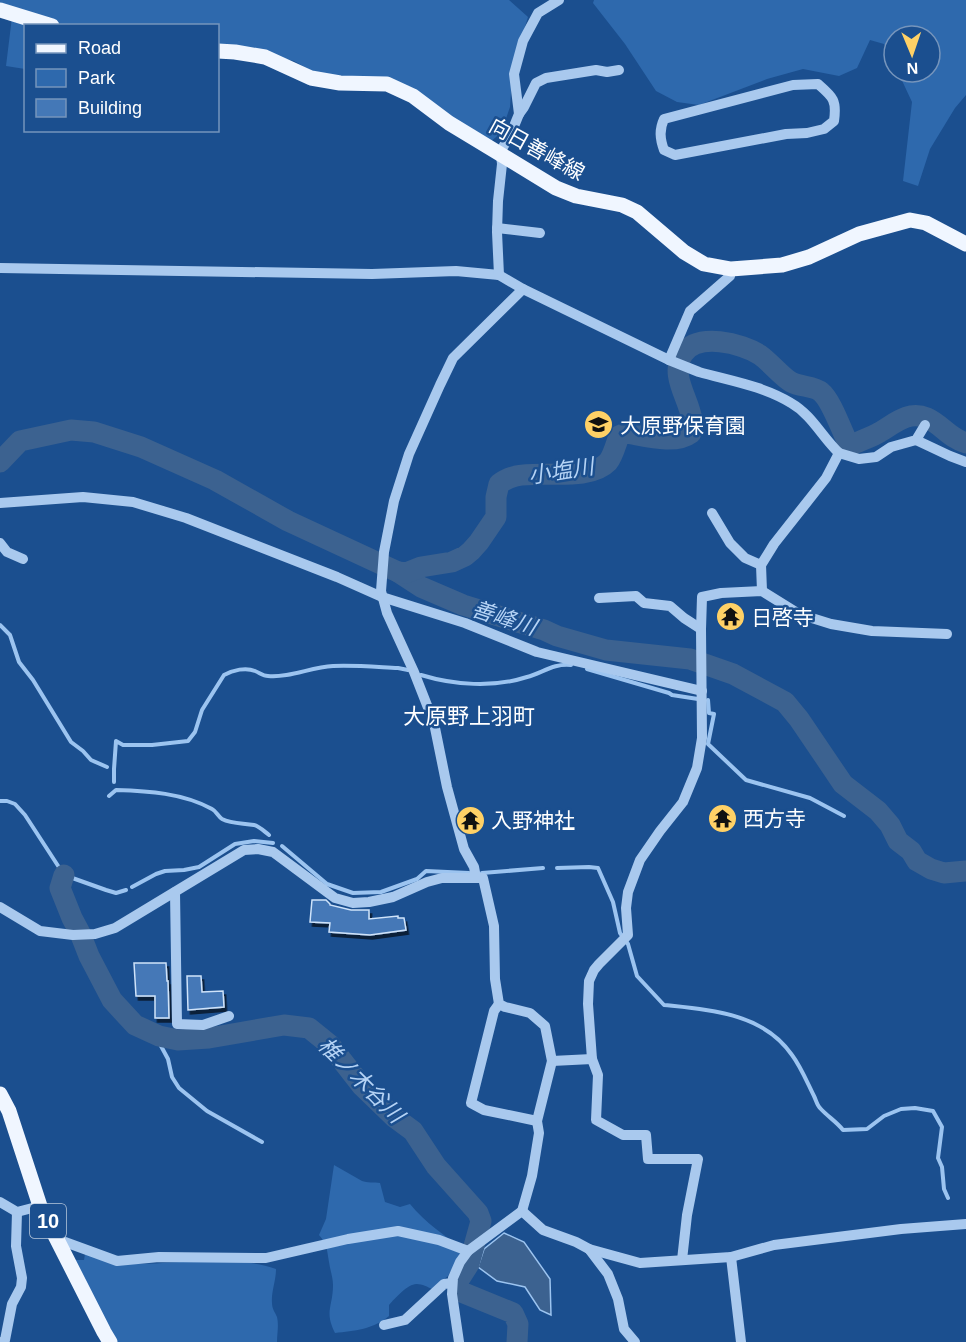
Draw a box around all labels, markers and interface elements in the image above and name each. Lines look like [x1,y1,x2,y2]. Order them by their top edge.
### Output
legend [24,24,219,132]
north arrow [882,24,942,84]
text: Road [78,38,121,58]
text: N [906,60,919,77]
text: Park [78,68,116,88]
text: Building [78,98,142,118]
street label: 向日善峰線 [486,113,588,185]
school or university icon: 大原野保育園 [583,409,615,441]
place label: 大原野保育園 [620,414,746,437]
water label: 小塩川 [526,453,598,489]
water label: 善峰川 [469,596,541,641]
temple icon: 日啓寺 [714,601,746,633]
place label: 日啓寺 [751,606,814,629]
district label: 大原野上羽町 [403,704,535,729]
temple icon: 西方寺 [706,802,738,834]
temple icon: 入野神社 [454,804,486,836]
place label: 西方寺 [743,807,806,830]
place label: 入野神社 [491,809,575,832]
water label: 椎ノ木谷川 [313,1032,410,1129]
road number: 10 [30,1204,66,1238]

